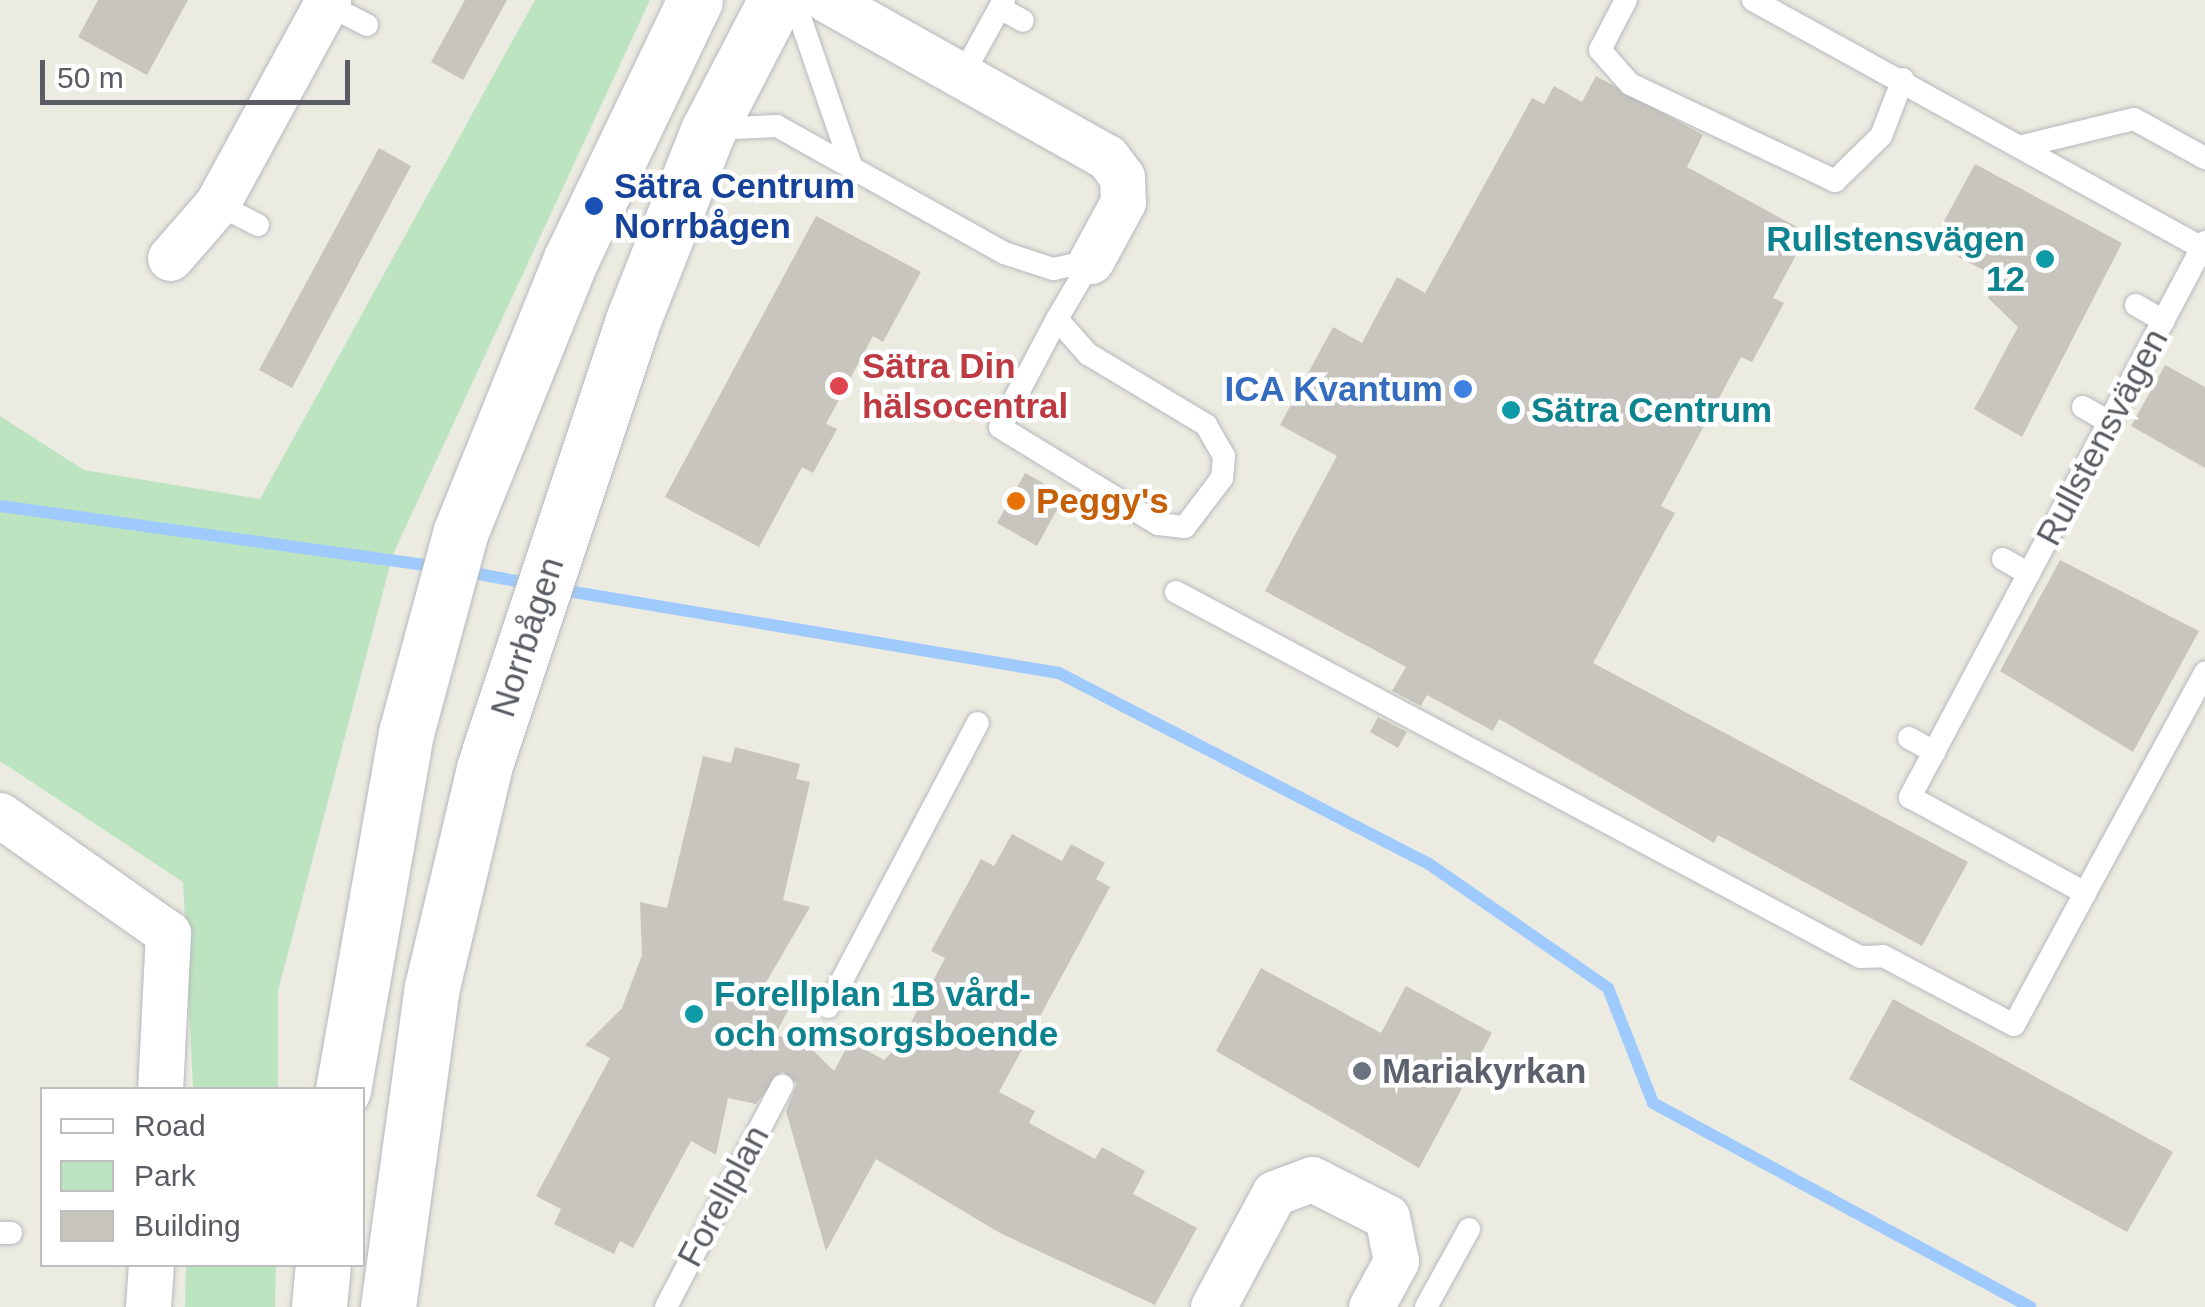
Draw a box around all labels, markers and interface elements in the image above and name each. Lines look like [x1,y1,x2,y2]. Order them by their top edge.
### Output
scale bar [45,40,355,102]
text: 50 m [57,61,124,94]
place label: Sätra Centrum Norrbågen [614,165,855,247]
marker: Sätra Centrum Norrbågen [583,195,605,217]
place label: Rullstensvägen 12 [1766,218,2025,300]
marker: Rullstensvägen 12 [2034,248,2056,270]
street label: Rullstensvägen [2027,321,2177,553]
place label: Sätra Din hälsocentral [862,345,1068,427]
place label: ICA Kvantum [1223,368,1443,410]
marker: Sätra Din hälsocentral [826,373,852,399]
marker: ICA Kvantum [1452,378,1474,400]
place label: Sätra Centrum [1531,389,1772,431]
marker: Sätra Centrum [1500,399,1522,421]
place label: Peggy's [1036,480,1169,522]
marker: Peggy's [1005,490,1027,512]
street label: Norrbågen [481,552,573,722]
place label: Forellplan 1B vård- och omsorgsboende [714,973,1058,1055]
marker: Forellplan 1B vård- och omsorgsboende [683,1003,705,1025]
place label: Mariakyrkan [1382,1050,1586,1092]
marker: Mariakyrkan [1351,1060,1373,1082]
legend [40,1087,365,1267]
text: Road [134,1109,206,1142]
street label: Forellplan [668,1118,778,1274]
text: Park [134,1159,196,1192]
text: Building [134,1209,241,1242]

